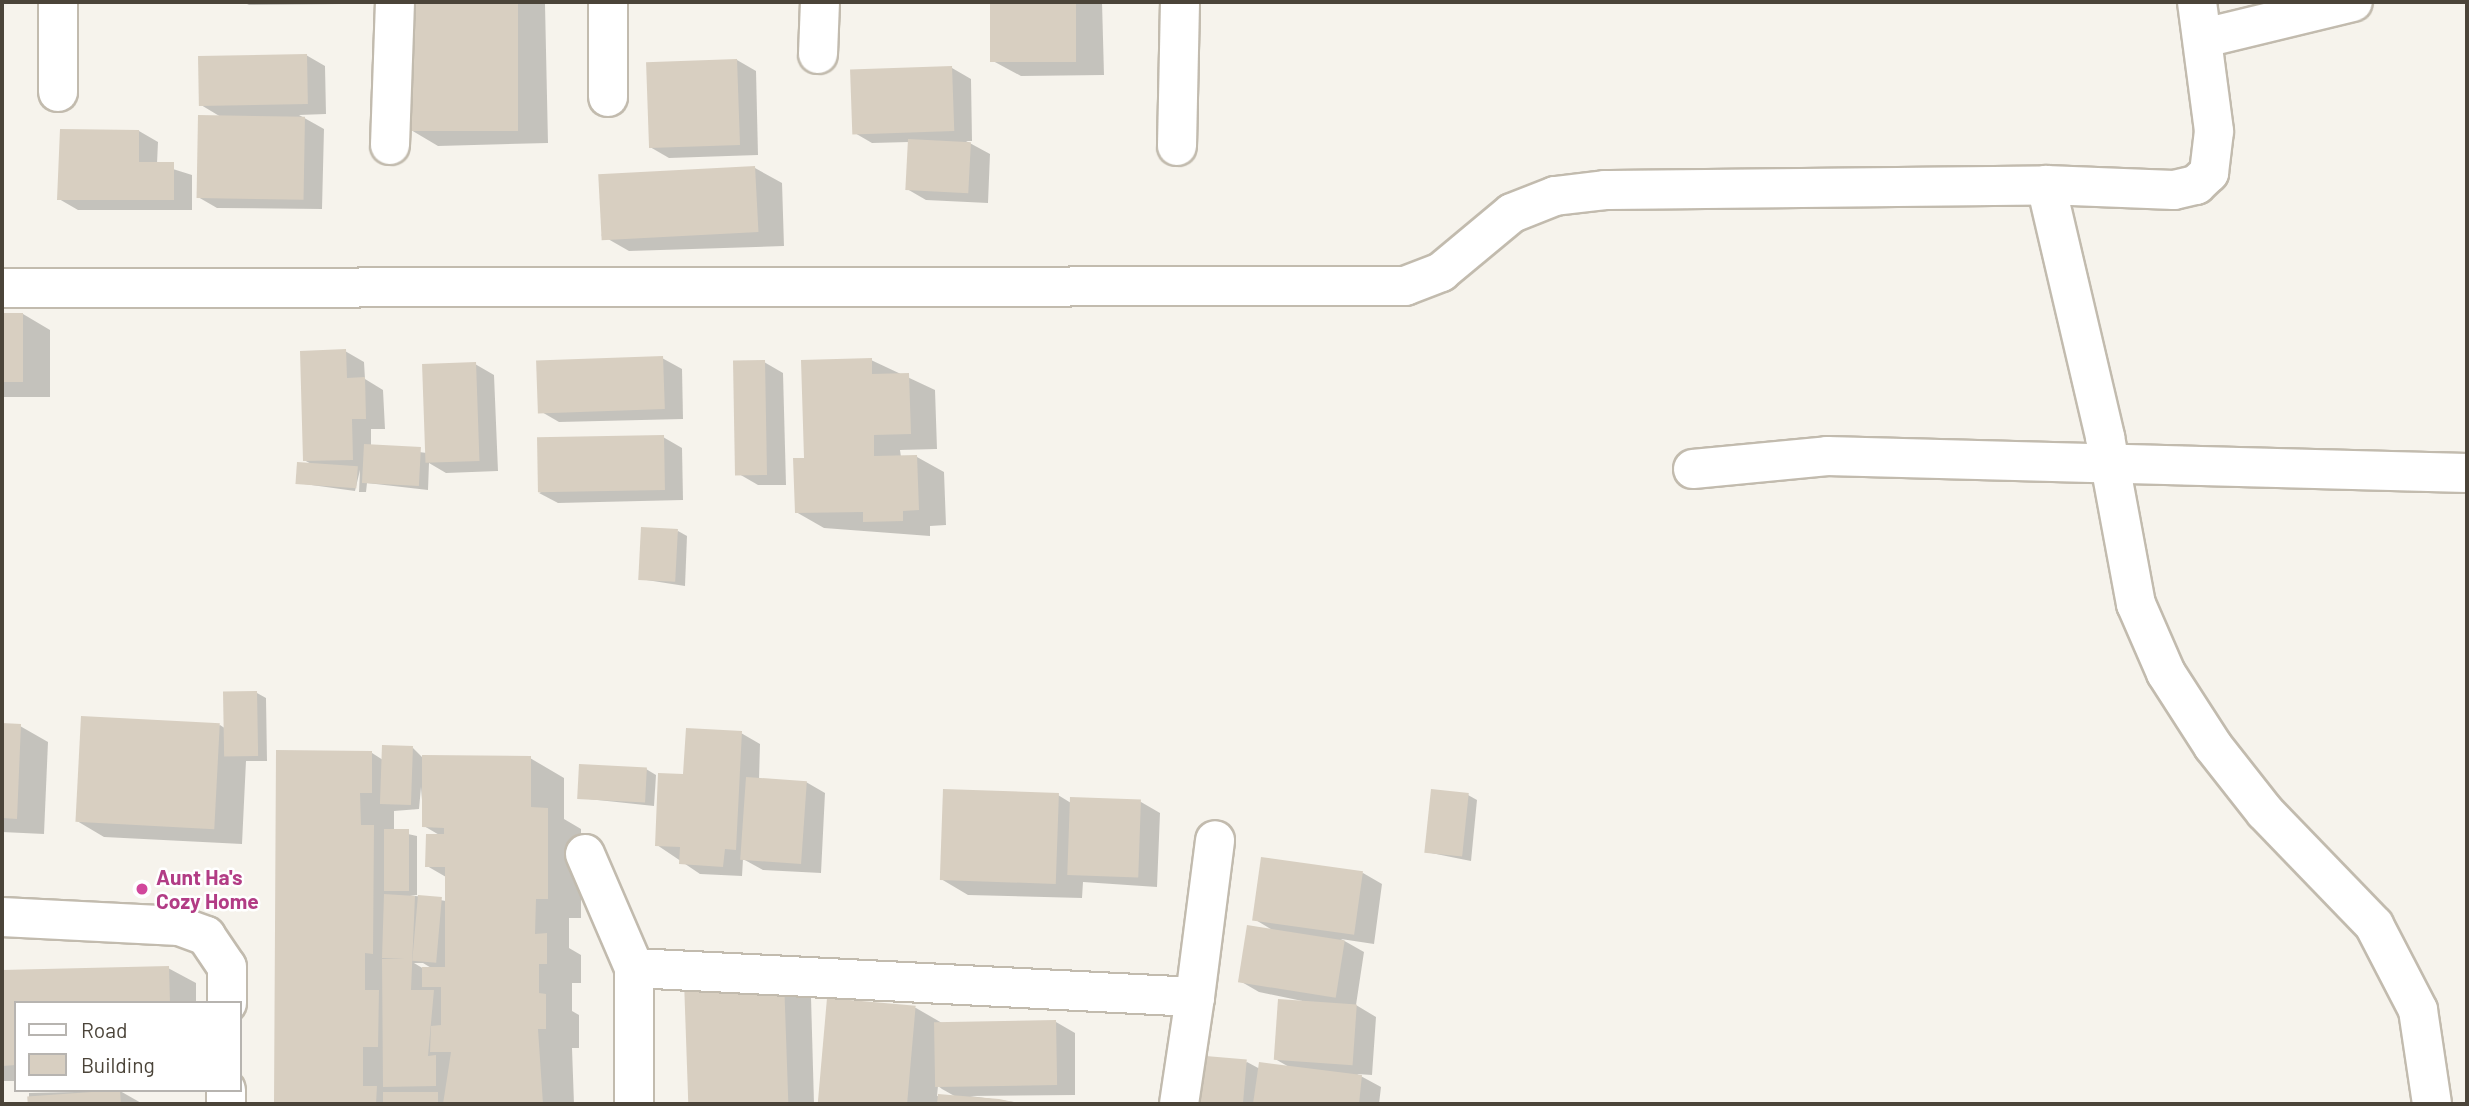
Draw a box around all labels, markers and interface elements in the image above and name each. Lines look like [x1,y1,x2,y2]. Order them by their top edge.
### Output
place label: Aunt Ha's Cozy Home [156,864,259,914]
marker: Aunt Ha's Cozy Home [134,881,150,897]
legend [14,1001,242,1092]
text: Road [81,1017,127,1042]
text: Building [81,1052,155,1077]

